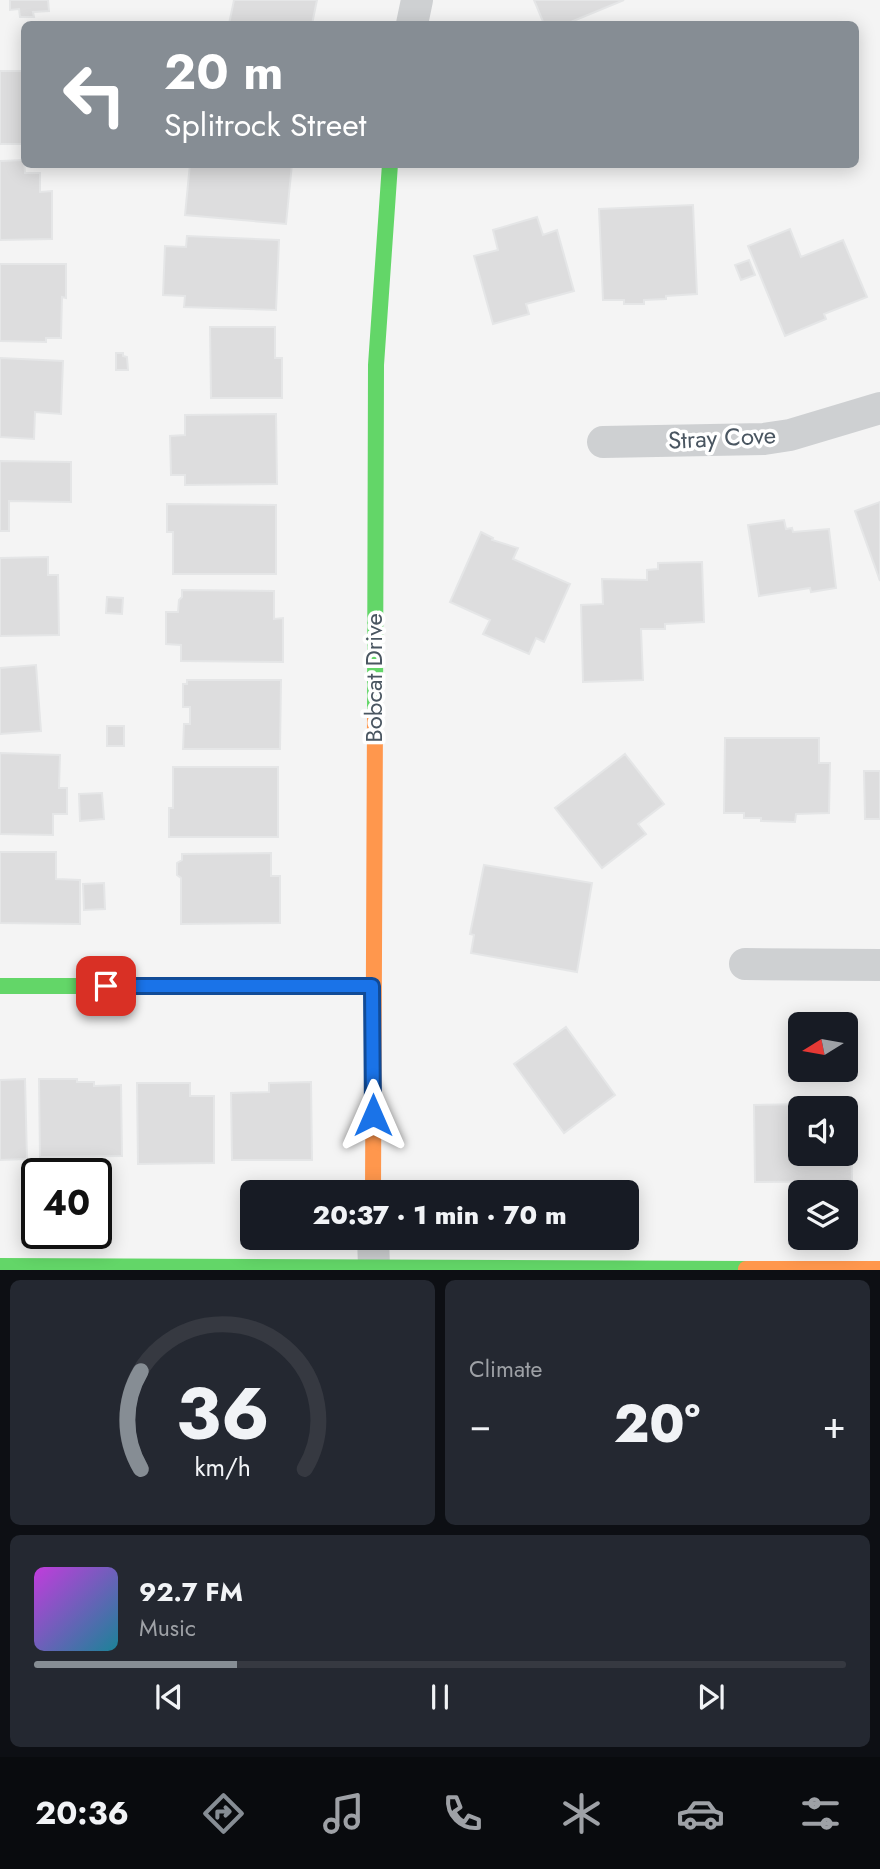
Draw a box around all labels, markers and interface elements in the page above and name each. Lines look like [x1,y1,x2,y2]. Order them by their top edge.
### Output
text: 20 m [164,37,283,107]
icon: left [49,49,140,140]
text: Splitrock Street [164,102,366,148]
street label: Stray Cove [667,417,777,458]
street label: Bobcat Drive [356,613,391,743]
pin [76,956,136,1016]
icon: arrive [87,967,125,1005]
north arrow [788,1012,858,1082]
map controls [788,1012,858,1250]
position arrow [336,1078,410,1152]
button: sound [788,1096,858,1166]
speed limit sign: 40 [21,1158,112,1249]
button: layers [788,1180,858,1250]
text: 20:37 · 1 min · 70 m [312,1196,567,1234]
text: Climate [469,1352,542,1386]
text: 36 [176,1361,269,1466]
text: 20° [614,1386,700,1462]
text: − [469,1397,491,1452]
text: + [823,1397,846,1452]
text: km/h [194,1448,251,1484]
text: 92.7 FM [139,1573,243,1611]
text: Music [139,1611,196,1645]
icon: previous [150,1678,188,1716]
icon: pause [421,1678,459,1716]
icon: next [692,1678,730,1716]
icon: directions [199,1789,248,1838]
icon: music [319,1789,368,1838]
icon: phone [438,1789,487,1838]
icon: climate [557,1789,606,1838]
icon: car [676,1789,725,1838]
icon: filters [796,1789,845,1838]
text: 20:36 [35,1790,129,1836]

